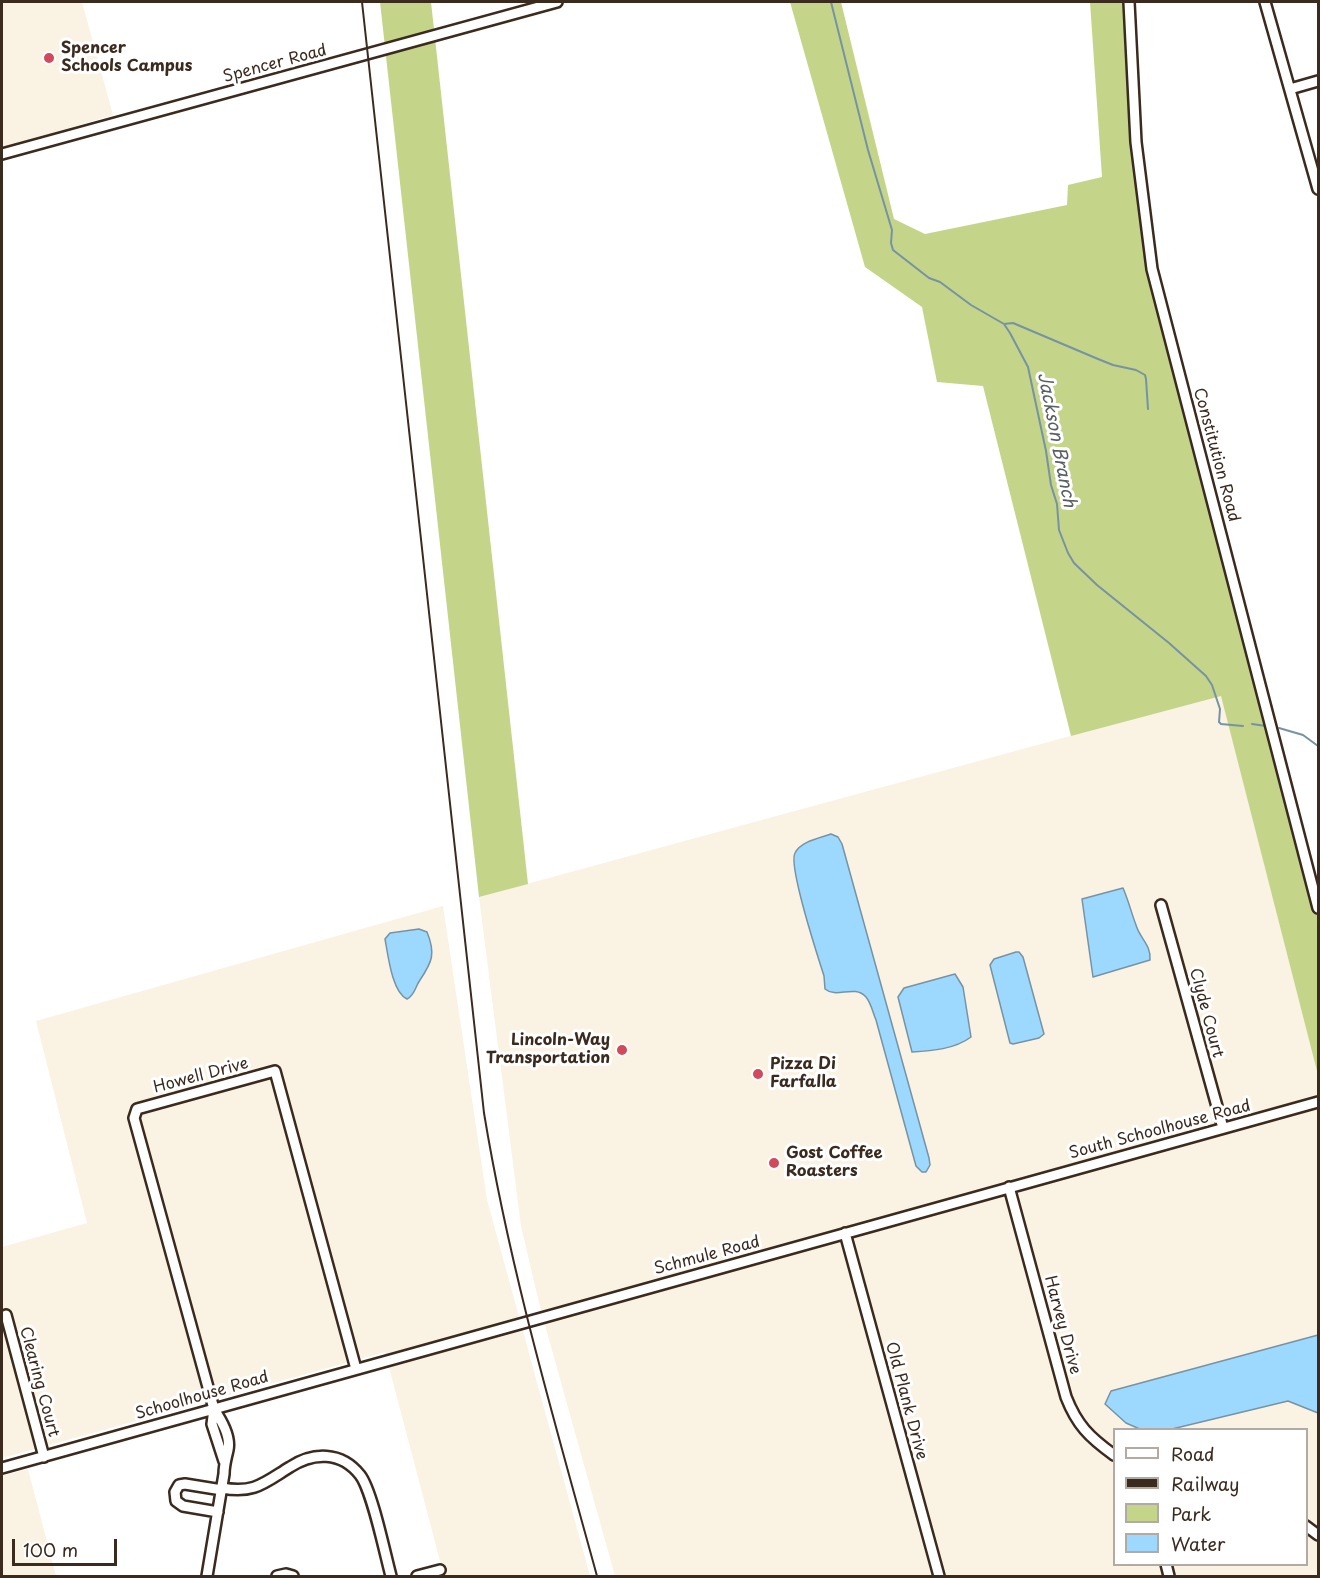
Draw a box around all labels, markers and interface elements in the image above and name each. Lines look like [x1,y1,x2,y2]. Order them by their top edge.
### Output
place label: Spencer Schools Campus [61,39,192,77]
street label: Spencer Road [221,41,329,87]
marker: Spencer Schools Campus [42,51,56,65]
water label: Jackson Branch [1032,371,1080,509]
street label: Constitution Road [1189,386,1243,524]
street label: Clyde Court [1185,966,1227,1060]
place label: Lincoln-Way Transportation [486,1031,610,1069]
marker: Lincoln-Way Transportation [615,1043,629,1057]
street label: Howell Drive [151,1054,251,1098]
place label: Pizza Di Farfalla [770,1055,836,1093]
marker: Pizza Di Farfalla [751,1067,765,1081]
street label: South Schoolhouse Road [1067,1097,1253,1163]
place label: Gost Coffee Roasters [786,1144,882,1182]
marker: Gost Coffee Roasters [767,1156,781,1170]
street label: Schmule Road [652,1233,762,1279]
street label: Harvey Drive [1040,1274,1084,1376]
street label: Clearing Court [15,1325,63,1439]
street label: Old Plank Drive [881,1340,931,1462]
street label: Schoolhouse Road [133,1368,271,1424]
legend [1113,1428,1308,1566]
text: Road [1171,1440,1215,1467]
text: Railway [1171,1470,1239,1497]
text: Park [1171,1500,1211,1527]
scale bar [15,1527,120,1565]
text: Water [1171,1530,1225,1557]
text: 100 m [23,1536,78,1563]

